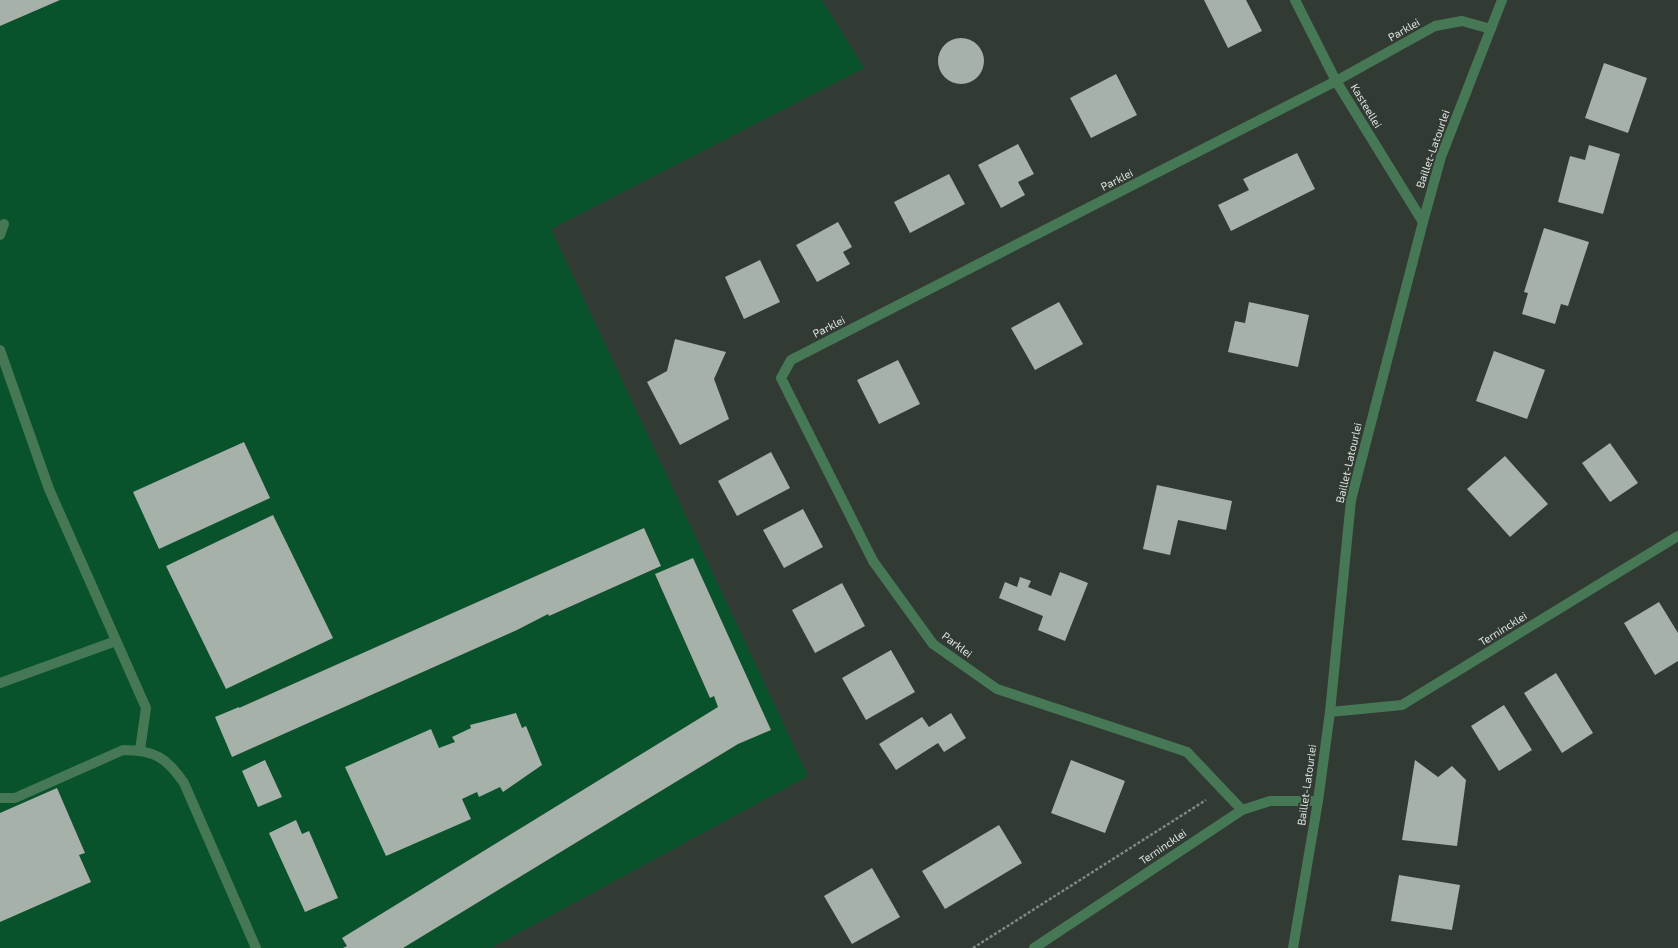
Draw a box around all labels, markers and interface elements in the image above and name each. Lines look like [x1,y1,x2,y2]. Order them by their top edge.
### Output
street label: Parklei [1386,16,1422,44]
street label: Kasteellei [1348,81,1384,131]
street label: Baillet-Latourlei [1413,108,1453,190]
street label: Parklei [1099,166,1135,194]
street label: Parklei [811,313,847,341]
street label: Baillet-Latourlei [1333,422,1365,504]
street label: Ternincklei [1477,609,1529,649]
street label: Parklei [939,629,975,661]
street label: Baillet-Latourlei [1295,744,1319,826]
street label: Ternincklei [1137,826,1189,868]

